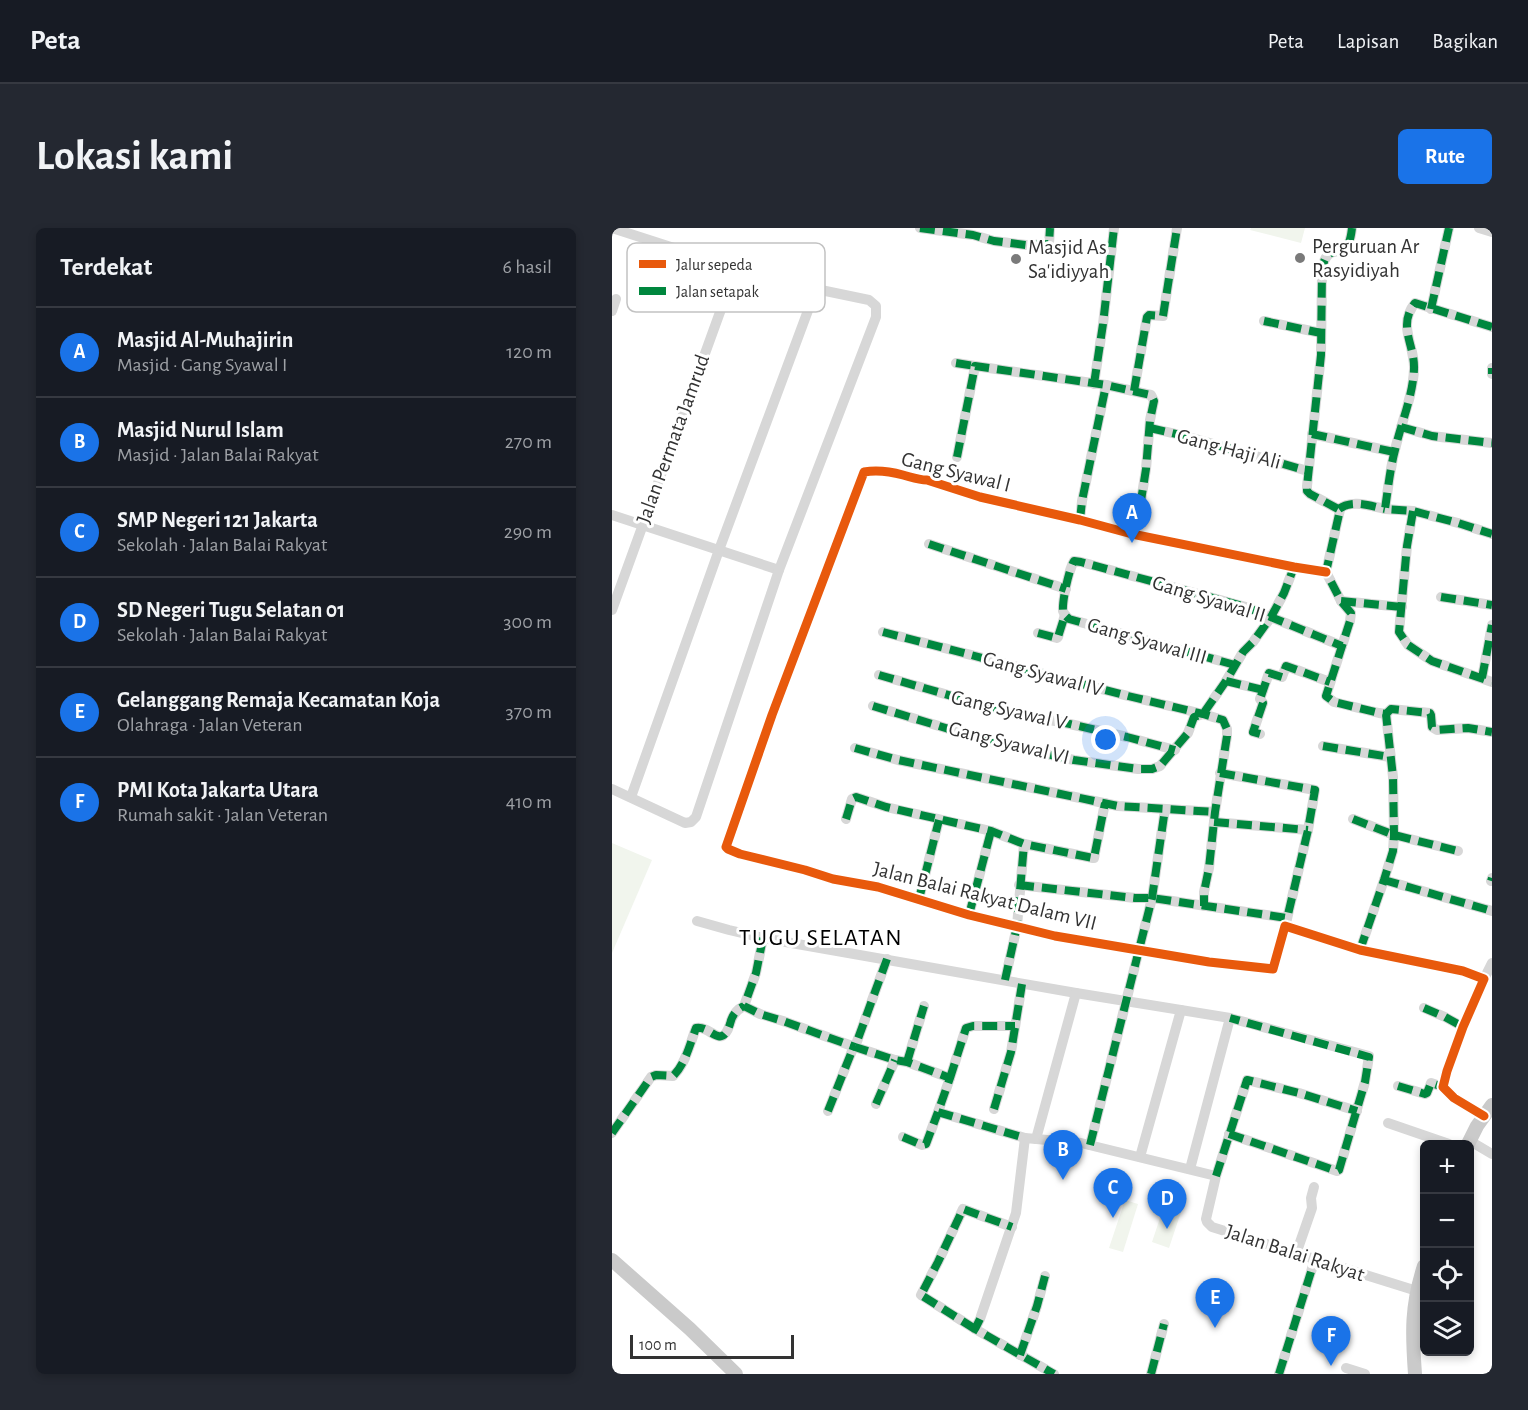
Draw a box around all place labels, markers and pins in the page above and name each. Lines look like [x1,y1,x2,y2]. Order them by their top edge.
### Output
place label: Perguruan Ar Rasyidiyah [1312,236,1419,281]
place label: Masjid As Sa'idiyyah [1028,237,1109,282]
marker: Perguruan Ar Rasyidiyah [1293,251,1307,265]
marker: Masjid As Sa'idiyyah [1009,252,1023,266]
pin: A [1112,494,1152,543]
pin: B [1044,1130,1082,1180]
pin: C [1094,1168,1132,1218]
pin: D [1148,1180,1186,1229]
pin: E [1196,1278,1234,1328]
pin: F [1312,1316,1350,1366]

